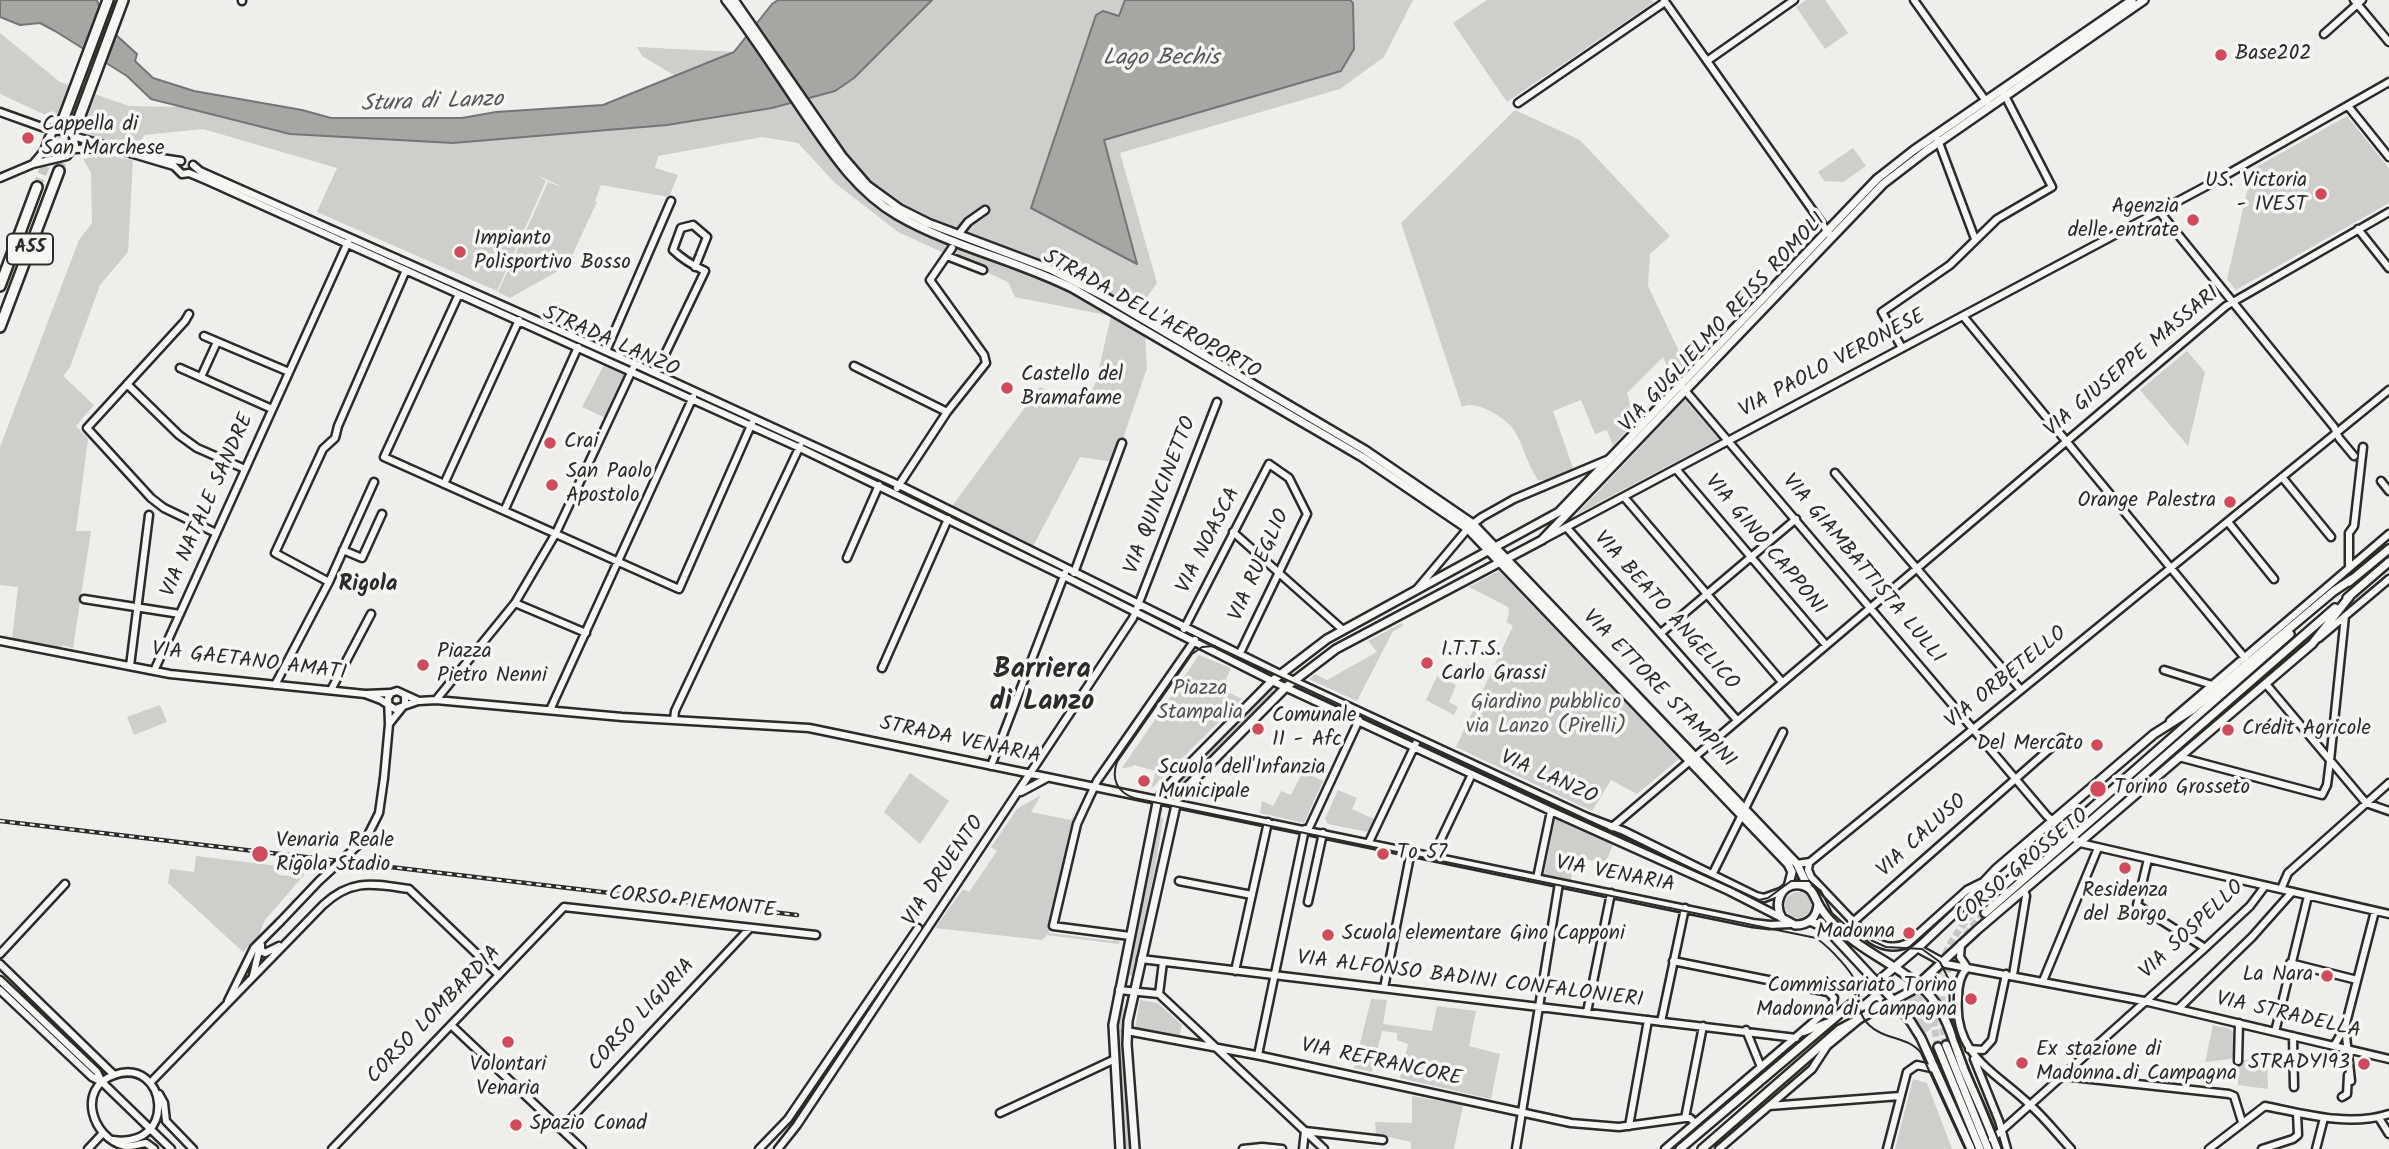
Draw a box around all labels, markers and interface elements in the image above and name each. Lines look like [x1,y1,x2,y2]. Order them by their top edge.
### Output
place label: Base202 [2235,42,2312,68]
water label: Lago Bechis [1103,46,1219,74]
marker: Base202 [2213,47,2229,63]
water label: Stura di Lanzo [361,88,503,120]
place label: Cappella di San Marchese [42,113,164,163]
marker: Cappella di San Marchese [20,130,36,146]
place label: US. Victoria - IVEST [2205,169,2307,219]
marker: US. Victoria - IVEST [2313,186,2329,202]
place label: Agenzia delle entrate [2068,195,2179,245]
street label: VIA GUGLIELMO REISS ROMOLI [1616,209,1832,439]
marker: Agenzia delle entrate [2185,212,2201,228]
place label: Impianto Polisportivo Bosso [474,227,631,277]
road number: A55 [7,233,53,264]
marker: Impianto Polisportivo Bosso [452,244,468,260]
street label: STRADA DELL'AEROPORTO [1038,246,1264,386]
street label: VIA GIUSEPPE MASSARI [2040,282,2226,444]
street label: STRADA LANZO [538,302,682,384]
street label: VIA PAOLO VERONESE [1736,305,1930,425]
place label: Castello del Bramafame [1021,363,1123,413]
marker: Castello del Bramafame [999,380,1015,396]
street label: VIA NATALE SANDRE [157,410,261,602]
street label: VIA QUINCINETTO [1120,414,1204,578]
place label: Crai [564,430,598,456]
marker: Crai [542,435,558,451]
place label: San Paolo Apostolo [566,460,652,510]
street label: VIA GIAMBATTISTA LULLI [1775,470,1949,670]
street label: VIA GINO CAPPONI [1698,471,1830,621]
marker: San Paolo Apostolo [544,477,560,493]
street label: VIA NOASCA [1173,484,1247,598]
place label: Orange Palestra [2078,489,2216,515]
marker: Orange Palestra [2222,494,2238,510]
street label: VIA RUEGLIO [1225,506,1297,626]
street label: VIA BEATO ANGELICO [1587,527,1743,697]
district label: Rigola [338,572,398,600]
street label: VIA ETTORE STAMPINI [1576,606,1740,774]
street label: VIA ORBETELLO [1941,622,2073,736]
place label: I.T.T.S. Carlo Grassi [1441,638,1546,688]
street label: VIA GAETANO AMATI [150,639,348,687]
place label: Piazza Pietro Nenni [437,640,547,690]
district label: Barriera di Lanzo [990,655,1094,721]
marker: I.T.T.S. Carlo Grassi [1419,655,1435,671]
marker: Piazza Pietro Nenni [415,657,431,673]
park label: Piazza Stampalia [1157,677,1243,727]
park label: Giardino pubblico via Lanzo (Pirelli) [1466,691,1626,741]
place label: Comunale 11 - Afc [1272,704,1357,754]
street label: STRADA VENARIA [877,713,1043,771]
place label: Crédit Agricole [2242,717,2371,743]
marker: Comunale 11 - Afc [1250,721,1266,737]
marker: Crédit Agricole [2220,722,2236,738]
place label: Del Mercato [1977,732,2083,758]
marker: Del Mercato [2089,737,2105,753]
street label: VIA LANZO [1496,746,1600,812]
place label: Scuola dell'Infanzia Municipale [1158,756,1326,806]
marker: Scuola dell'Infanzia Municipale [1136,773,1152,789]
place label: Torino Grosseto [2114,776,2250,802]
marker: Torino Grosseto [2088,779,2108,799]
street label: VIA CALUSO [1873,790,1973,884]
street label: CORSO GROSSETO [1951,805,2095,931]
street label: VIA DRUENTO [899,812,991,932]
place label: Venaria Reale Rigola Stadio [276,829,394,879]
place label: To 57 [1397,841,1447,867]
marker: Venaria Reale Rigola Stadio [250,844,270,864]
marker: To 57 [1375,846,1391,862]
street label: VIA VENARIA [1553,852,1677,900]
marker: Residenza del Borgo [2117,860,2133,876]
street label: VIA SOSPELLO [2136,876,2250,986]
place label: Residenza del Borgo [2082,879,2168,929]
street label: CORSO PIEMONTE [607,883,777,925]
place label: Madonna [1816,920,1895,946]
place label: Scuola elementare Gino Capponi [1342,922,1625,948]
marker: Madonna [1901,925,1917,941]
marker: Scuola elementare Gino Capponi [1320,927,1336,943]
street label: CORSO LOMBARDIA [363,942,507,1090]
street label: VIA ALFONSO BADINI CONFALONIERI [1296,947,1644,1015]
street label: CORSO LIGURIA [584,954,702,1078]
place label: La Nara [2242,963,2313,989]
marker: La Nara [2319,968,2335,984]
place label: Commissariato Torino Madonna di Campagna [1756,974,1957,1024]
street label: VIA STRADELLA [2213,988,2363,1046]
marker: Commissariato Torino Madonna di Campagna [1963,991,1979,1007]
marker: Volontari Venaria [500,1034,516,1050]
street label: VIA REFRANCORE [1298,1035,1464,1093]
place label: Ex stazione di Madonna di Campagna [2036,1038,2237,1088]
place label: STRADY193 [2248,1051,2350,1077]
place label: Volontari Venaria [470,1053,546,1103]
marker: Ex stazione di Madonna di Campagna [2014,1055,2030,1071]
marker: STRADY193 [2356,1056,2372,1072]
place label: Spazio Conad [530,1112,647,1138]
marker: Spazio Conad [508,1117,524,1133]

